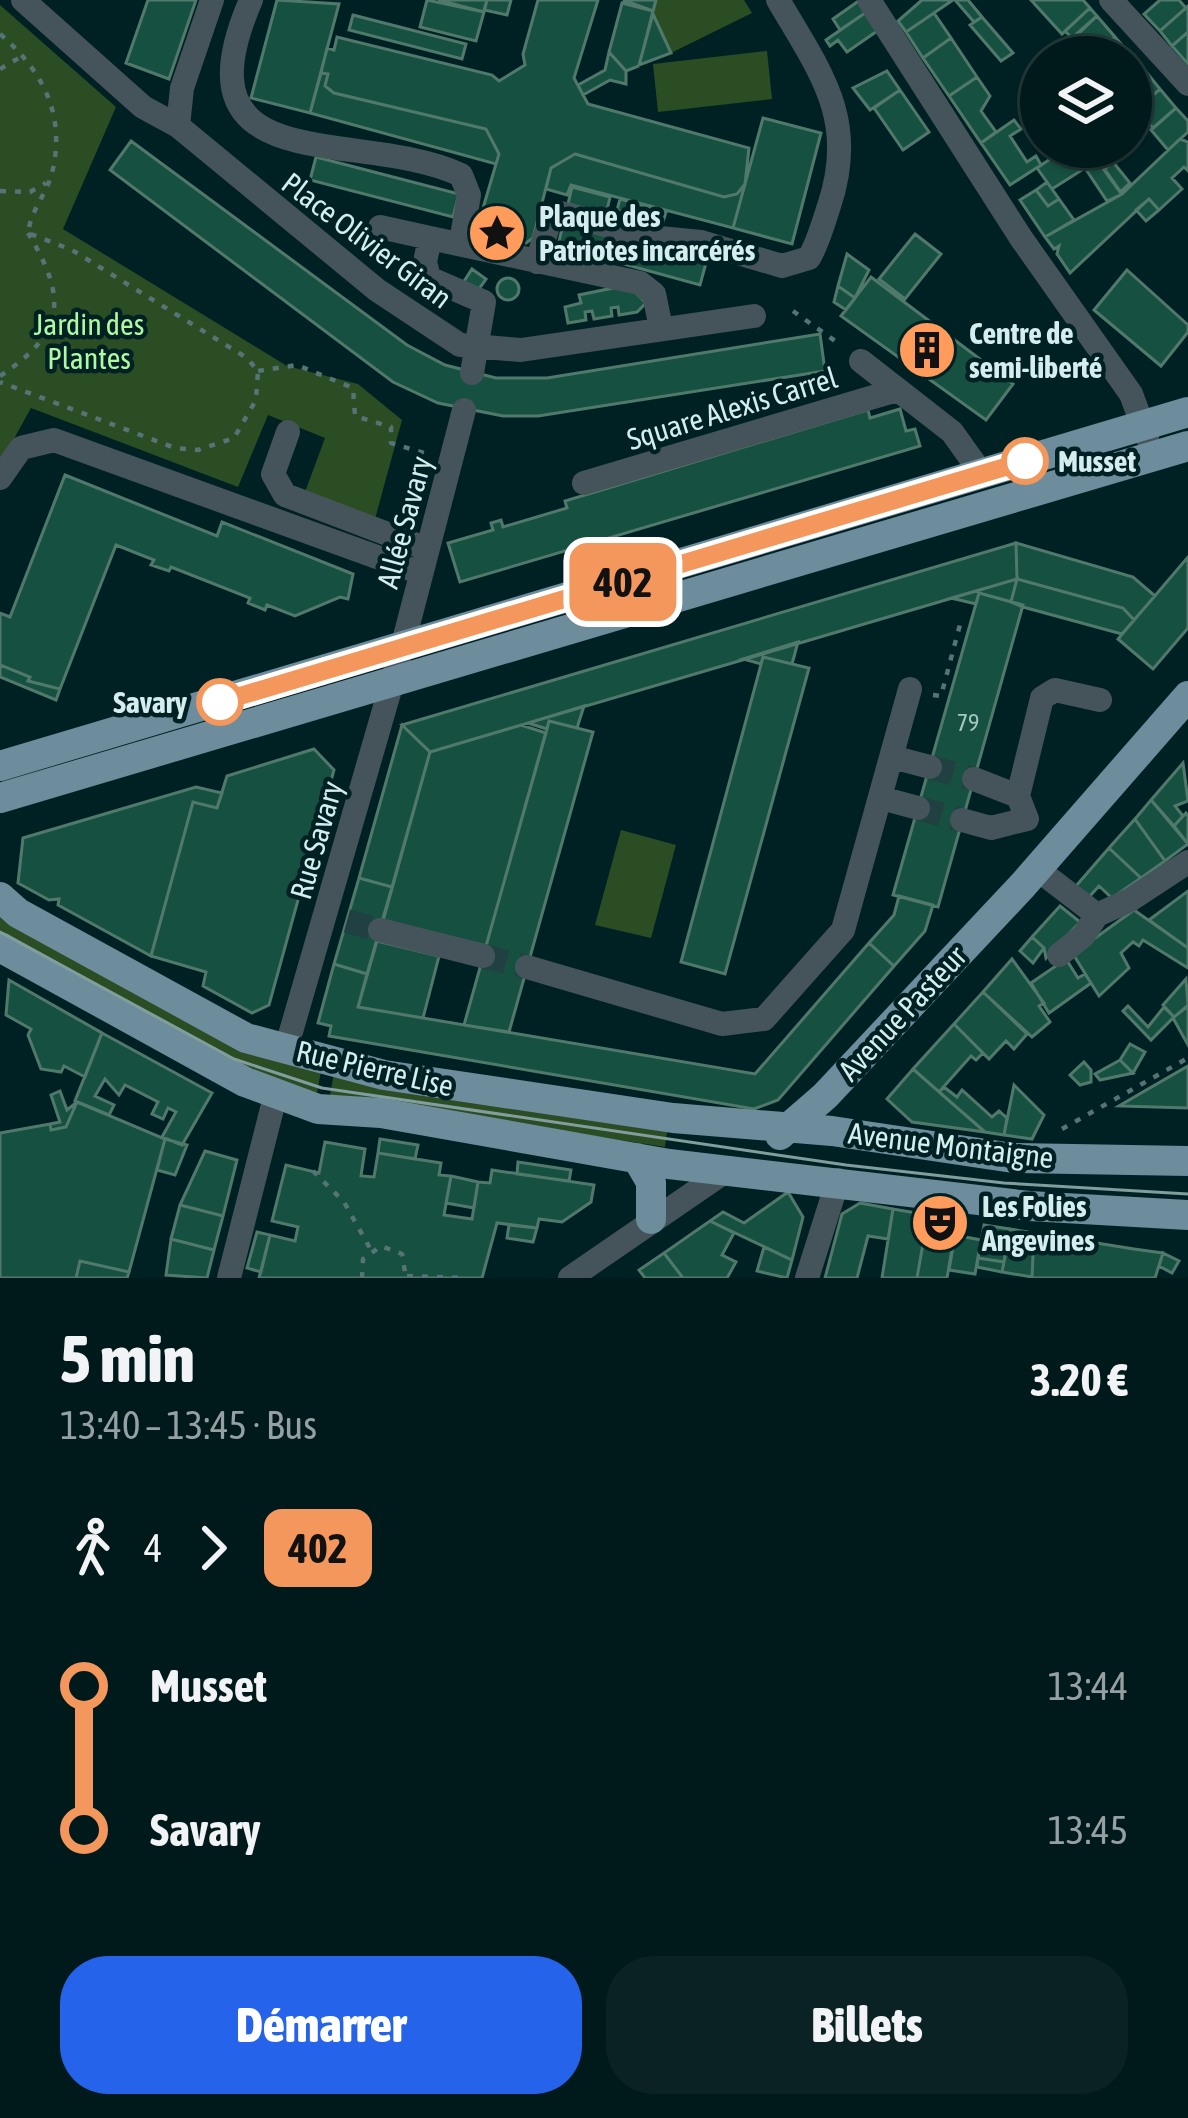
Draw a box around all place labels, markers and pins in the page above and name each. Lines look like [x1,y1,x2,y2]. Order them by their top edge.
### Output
place label: Plaque des Patriotes incarcérés [539,199,756,267]
place icon: Plaque des Patriotes incarcérés [466,202,528,264]
place label: Centre de semi-liberté [969,316,1102,384]
building icon: Centre de semi-liberté [896,319,958,381]
marker: Musset [1003,439,1047,483]
place label: Musset [1058,444,1136,478]
marker: Savary [198,680,242,724]
place label: Savary [113,685,188,719]
place label: Les Folies Angevines [981,1189,1095,1257]
theatre icon: Les Folies Angevines [909,1192,971,1254]

